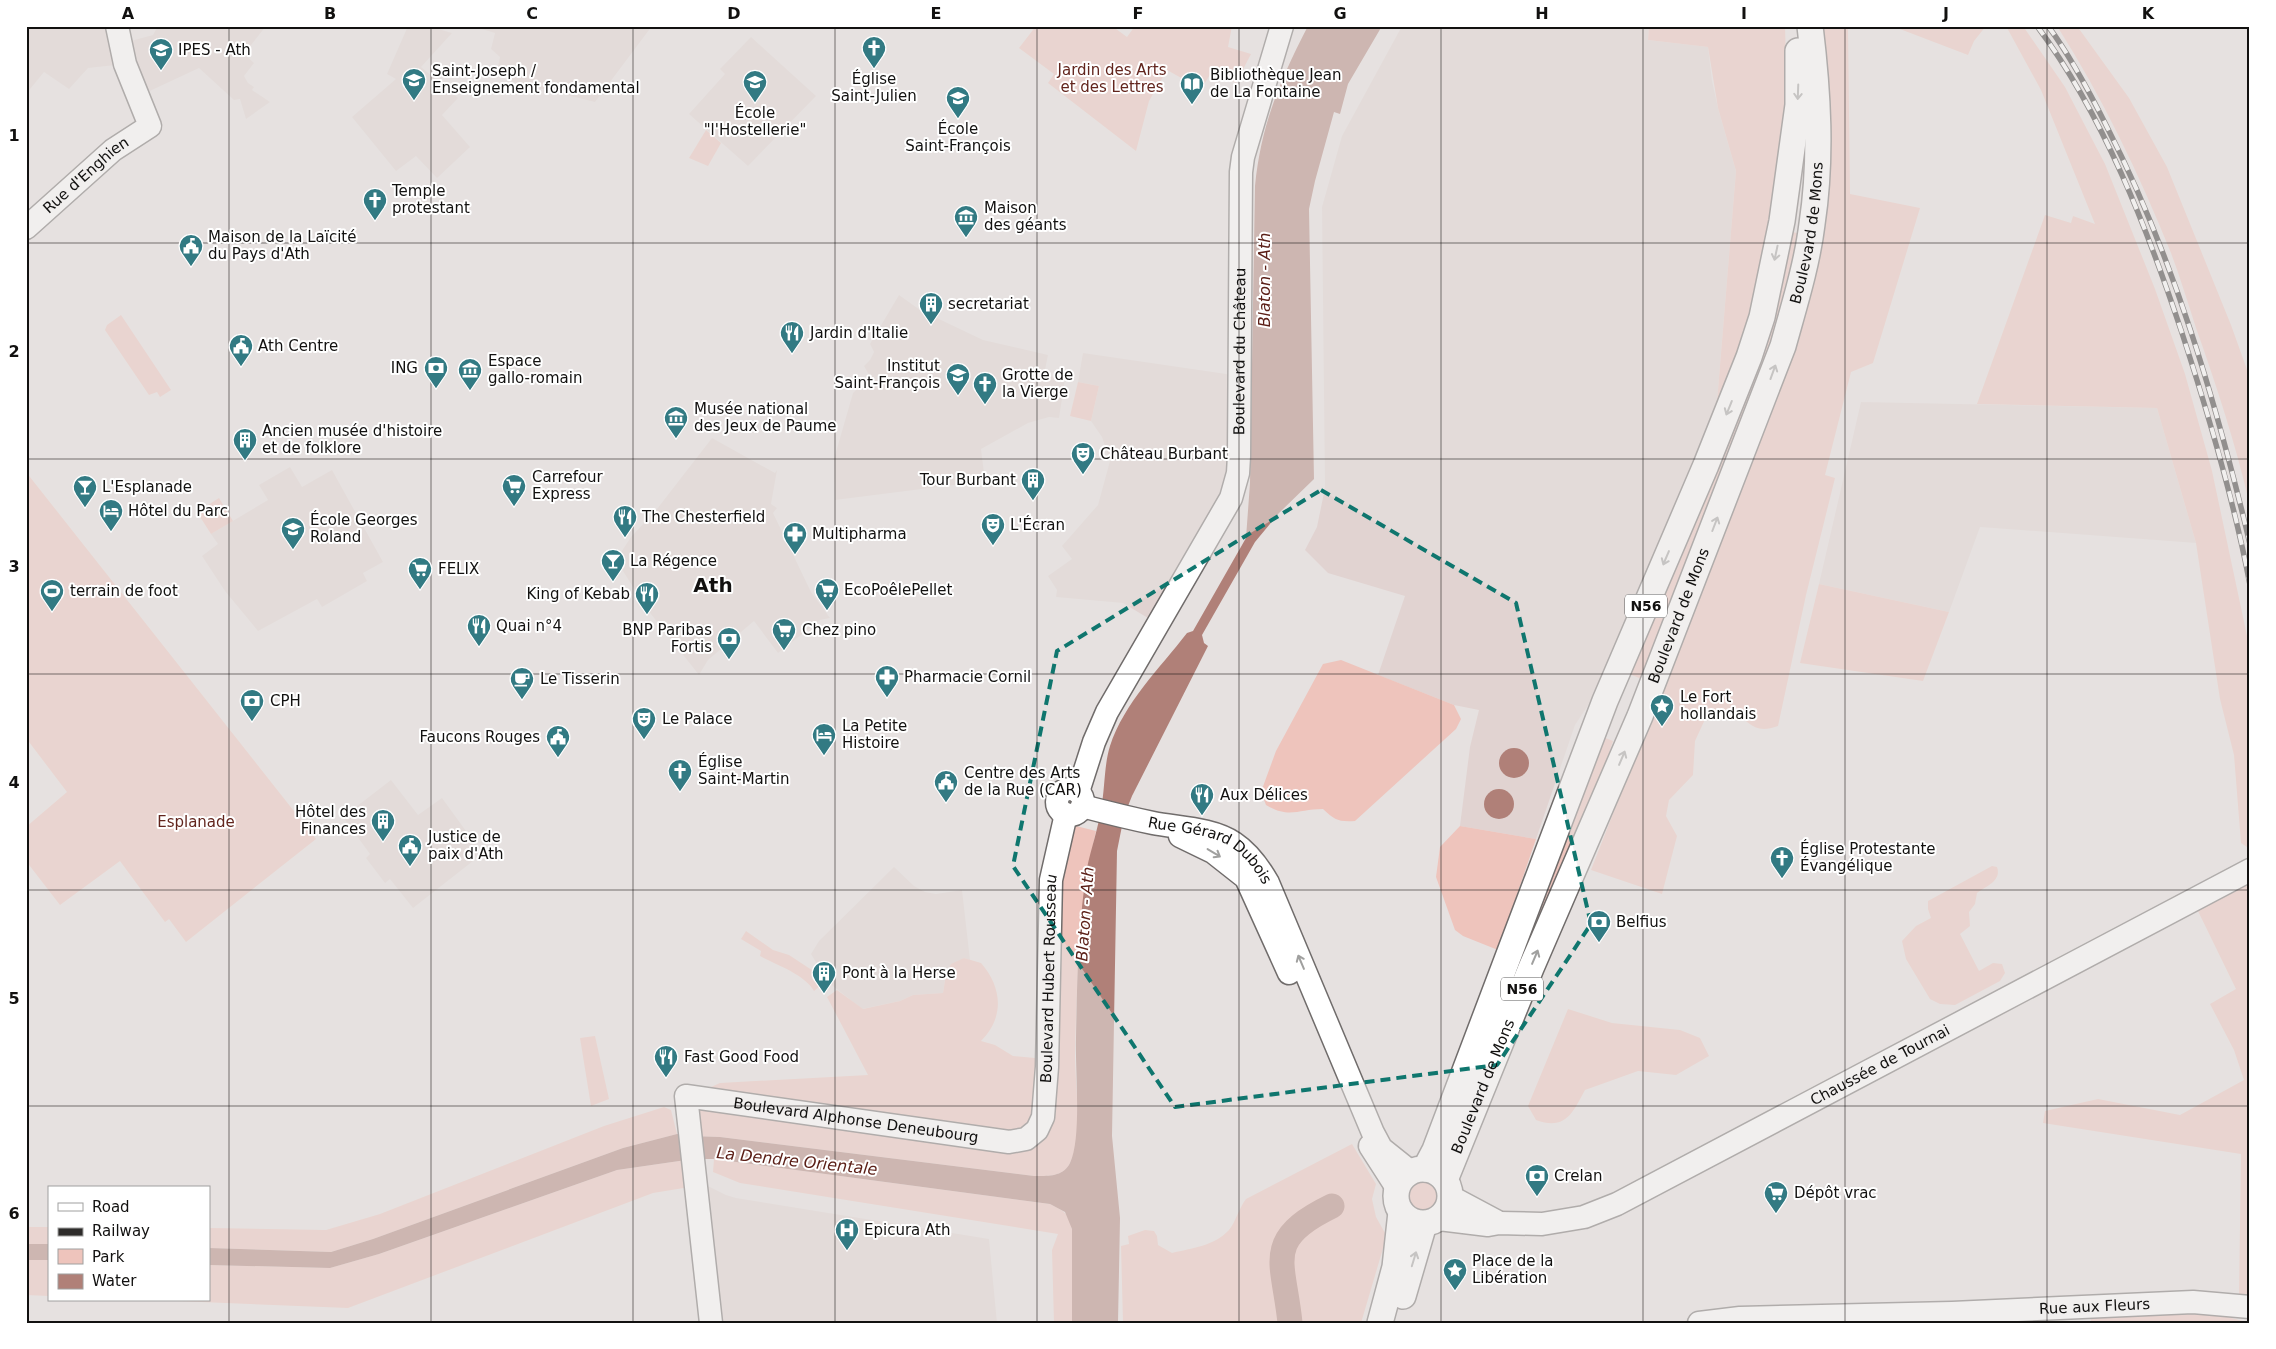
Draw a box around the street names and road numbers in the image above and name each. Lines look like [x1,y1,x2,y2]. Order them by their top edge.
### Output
street label: Rue d'Enghien [39,133,132,217]
street label: Boulevard de Mons [1786,161,1827,306]
street label: Boulevard du Château [1230,268,1249,435]
street label: Boulevard de Mons [1645,545,1713,686]
road number: N56 [1625,594,1667,618]
street label: Rue Gérard Dubois [1147,813,1276,887]
street label: Boulevard Hubert Rousseau [1037,872,1061,1084]
road number: N56 [1501,978,1543,1001]
street label: Boulevard de Mons [1448,1016,1518,1156]
street label: Chaussée de Tournai [1807,1021,1953,1109]
street label: Boulevard Alphonse Deneubourg [732,1094,980,1147]
street label: Rue aux Fleurs [2039,1295,2151,1318]

